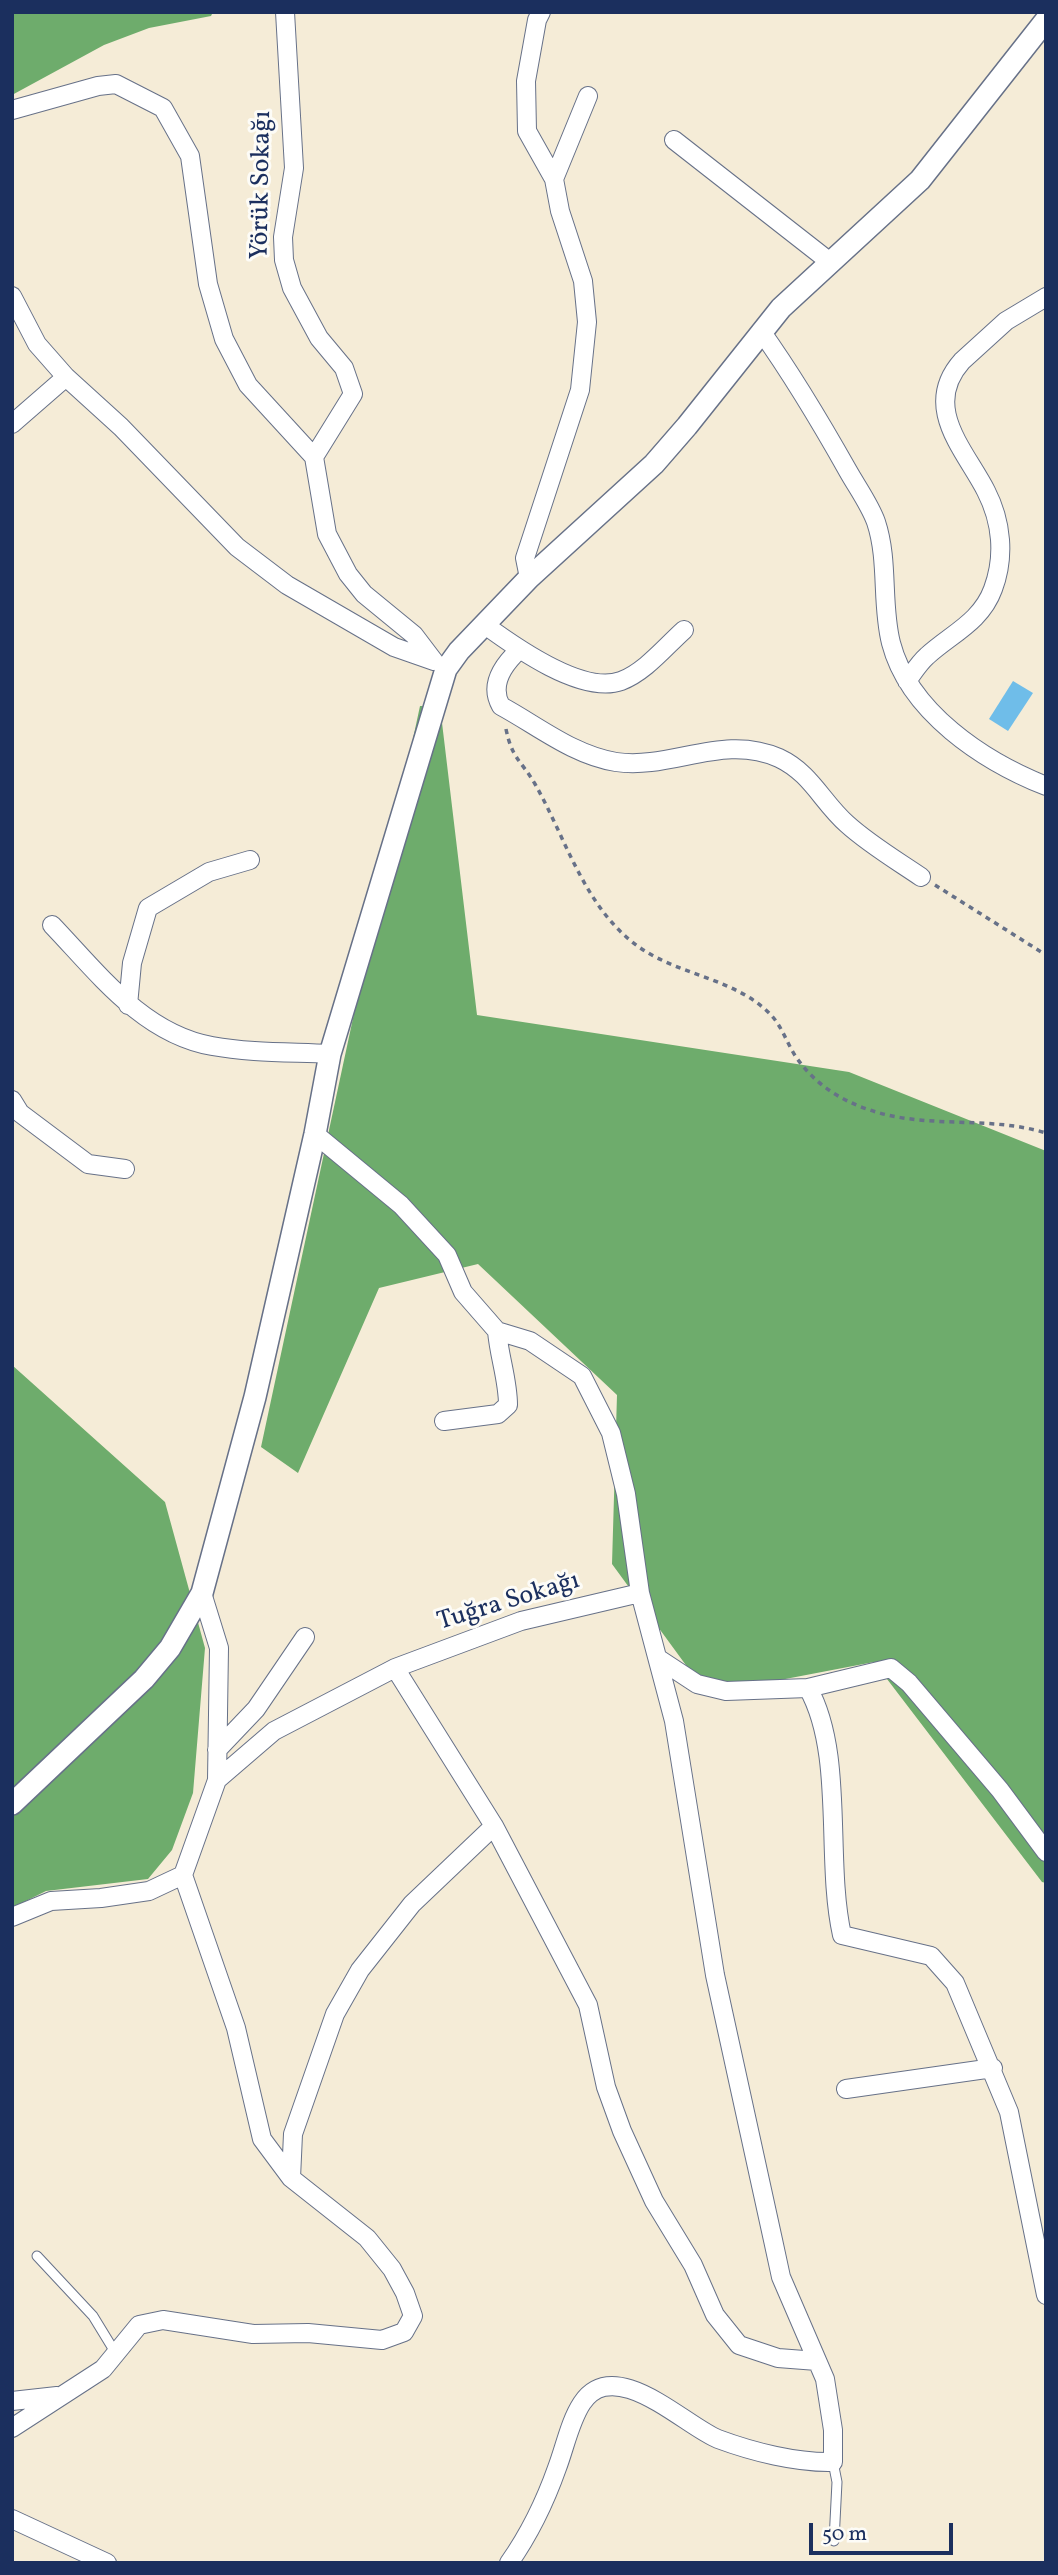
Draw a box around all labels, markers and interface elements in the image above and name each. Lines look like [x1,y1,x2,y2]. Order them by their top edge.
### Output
street label: Yörük Sokağı [246,110,280,260]
street label: Tuğra Sokağı [434,1567,584,1639]
scale bar [813,2508,956,2552]
text: 50 m [822,2520,867,2549]

